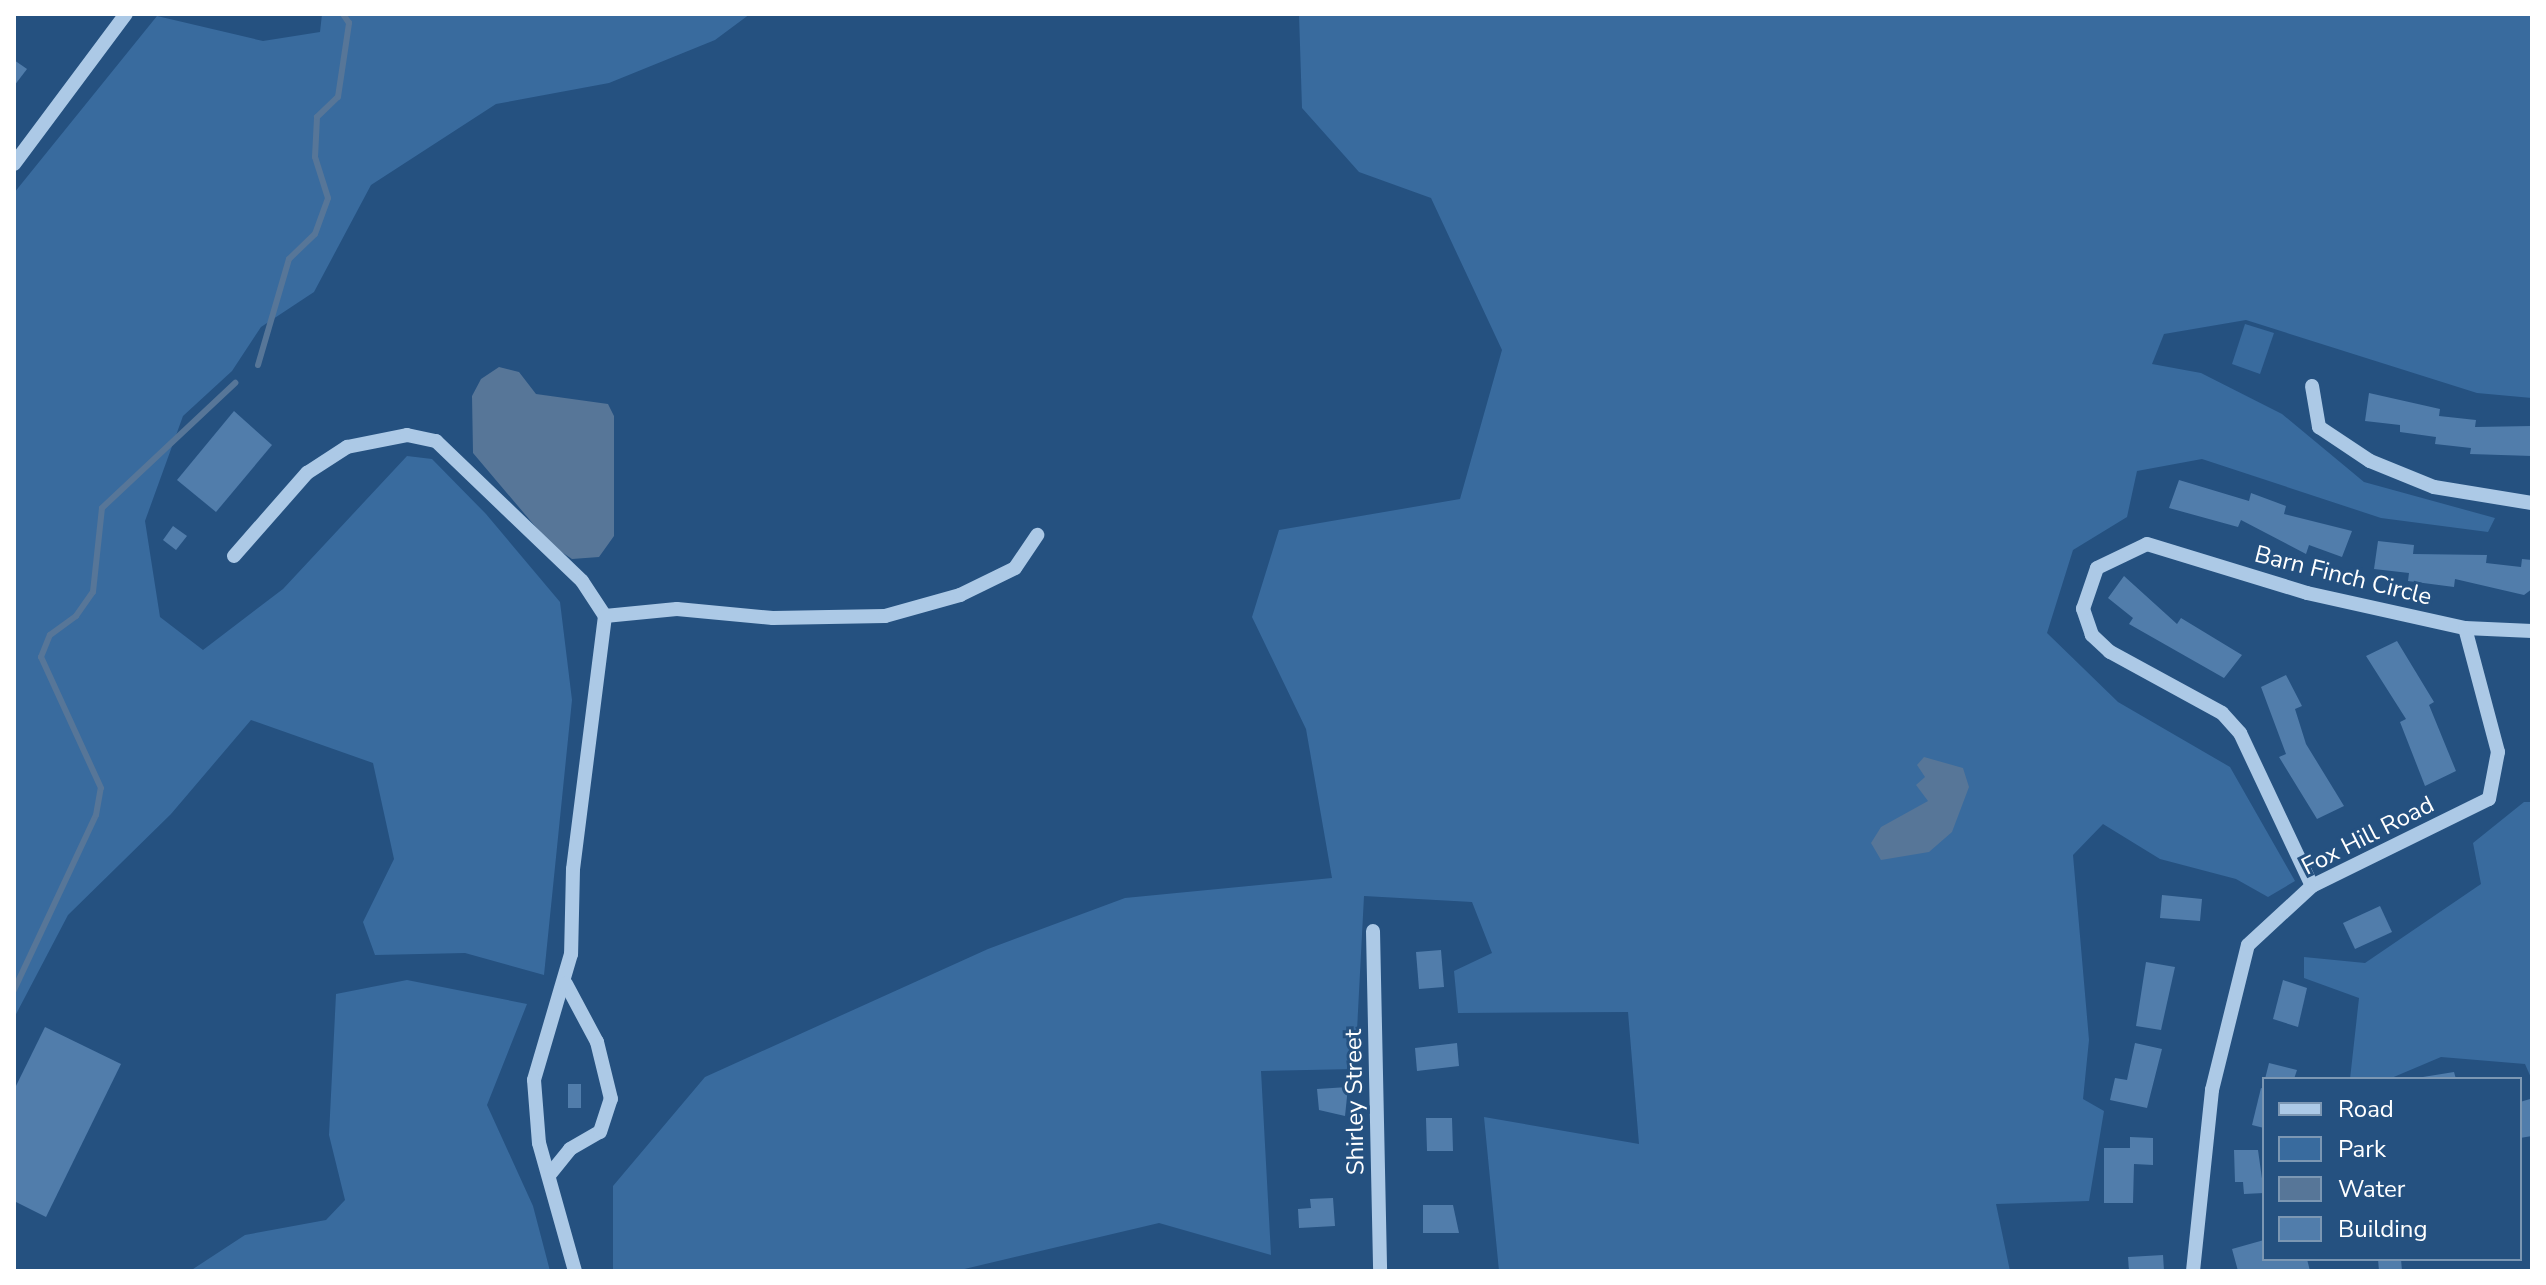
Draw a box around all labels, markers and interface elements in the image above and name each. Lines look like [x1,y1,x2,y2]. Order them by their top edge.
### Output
street label: Barn Finch Circle [2251,540,2435,612]
street label: Fox Hill Road [2297,790,2439,882]
street label: Shirley Street [1339,1029,1371,1175]
legend [2262,1077,2522,1261]
text: Road [2338,1093,2394,1125]
text: Park [2338,1133,2386,1165]
text: Water [2338,1173,2405,1205]
text: Building [2338,1213,2428,1245]

